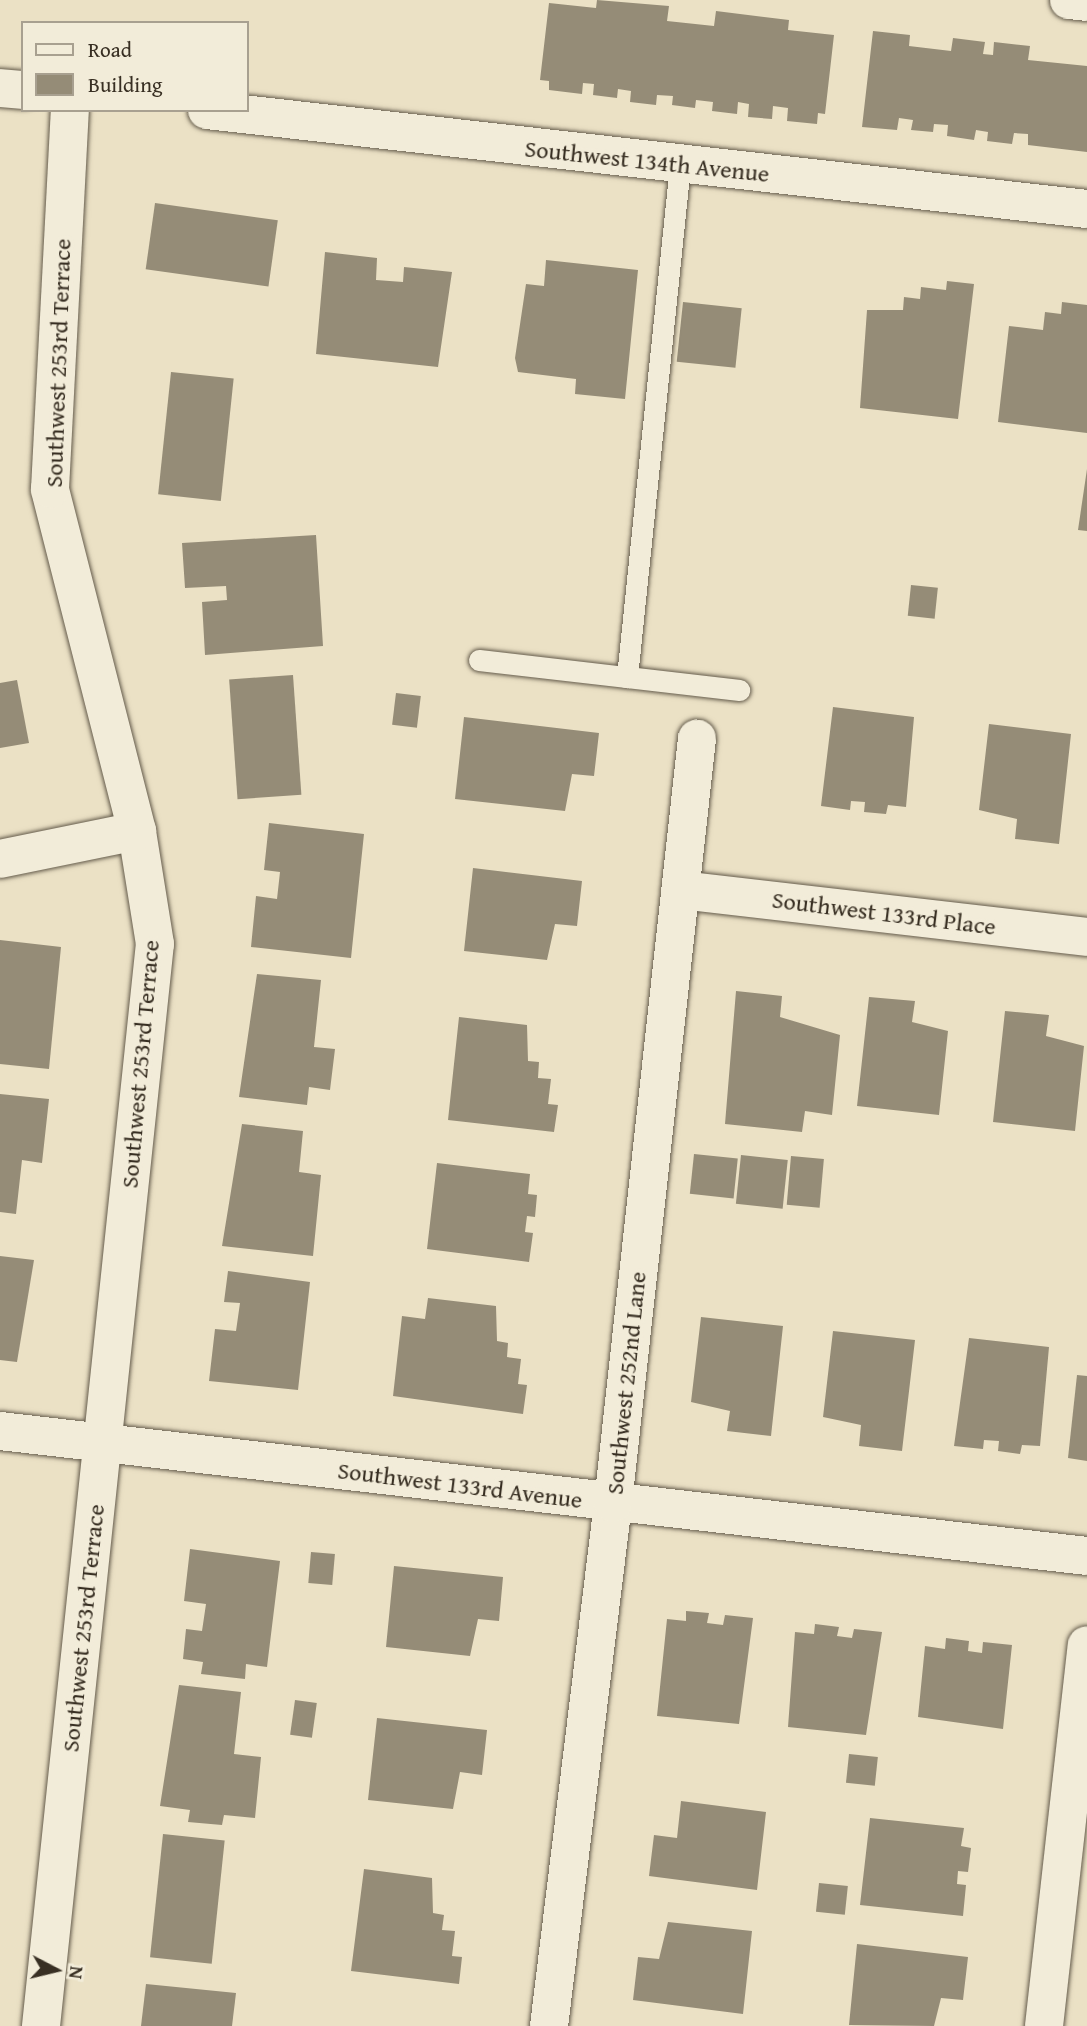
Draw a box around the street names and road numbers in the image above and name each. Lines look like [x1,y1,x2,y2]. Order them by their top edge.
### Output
street label: Southwest 134th Avenue [523,134,771,188]
street label: Southwest 253rd Terrace [39,238,77,488]
street label: Southwest 133rd Place [770,885,998,941]
street label: Southwest 253rd Terrace [115,939,165,1189]
street label: Southwest 252nd Lane [600,1270,652,1496]
street label: Southwest 133rd Avenue [336,1456,584,1514]
street label: Southwest 253rd Terrace [56,1503,110,1753]

